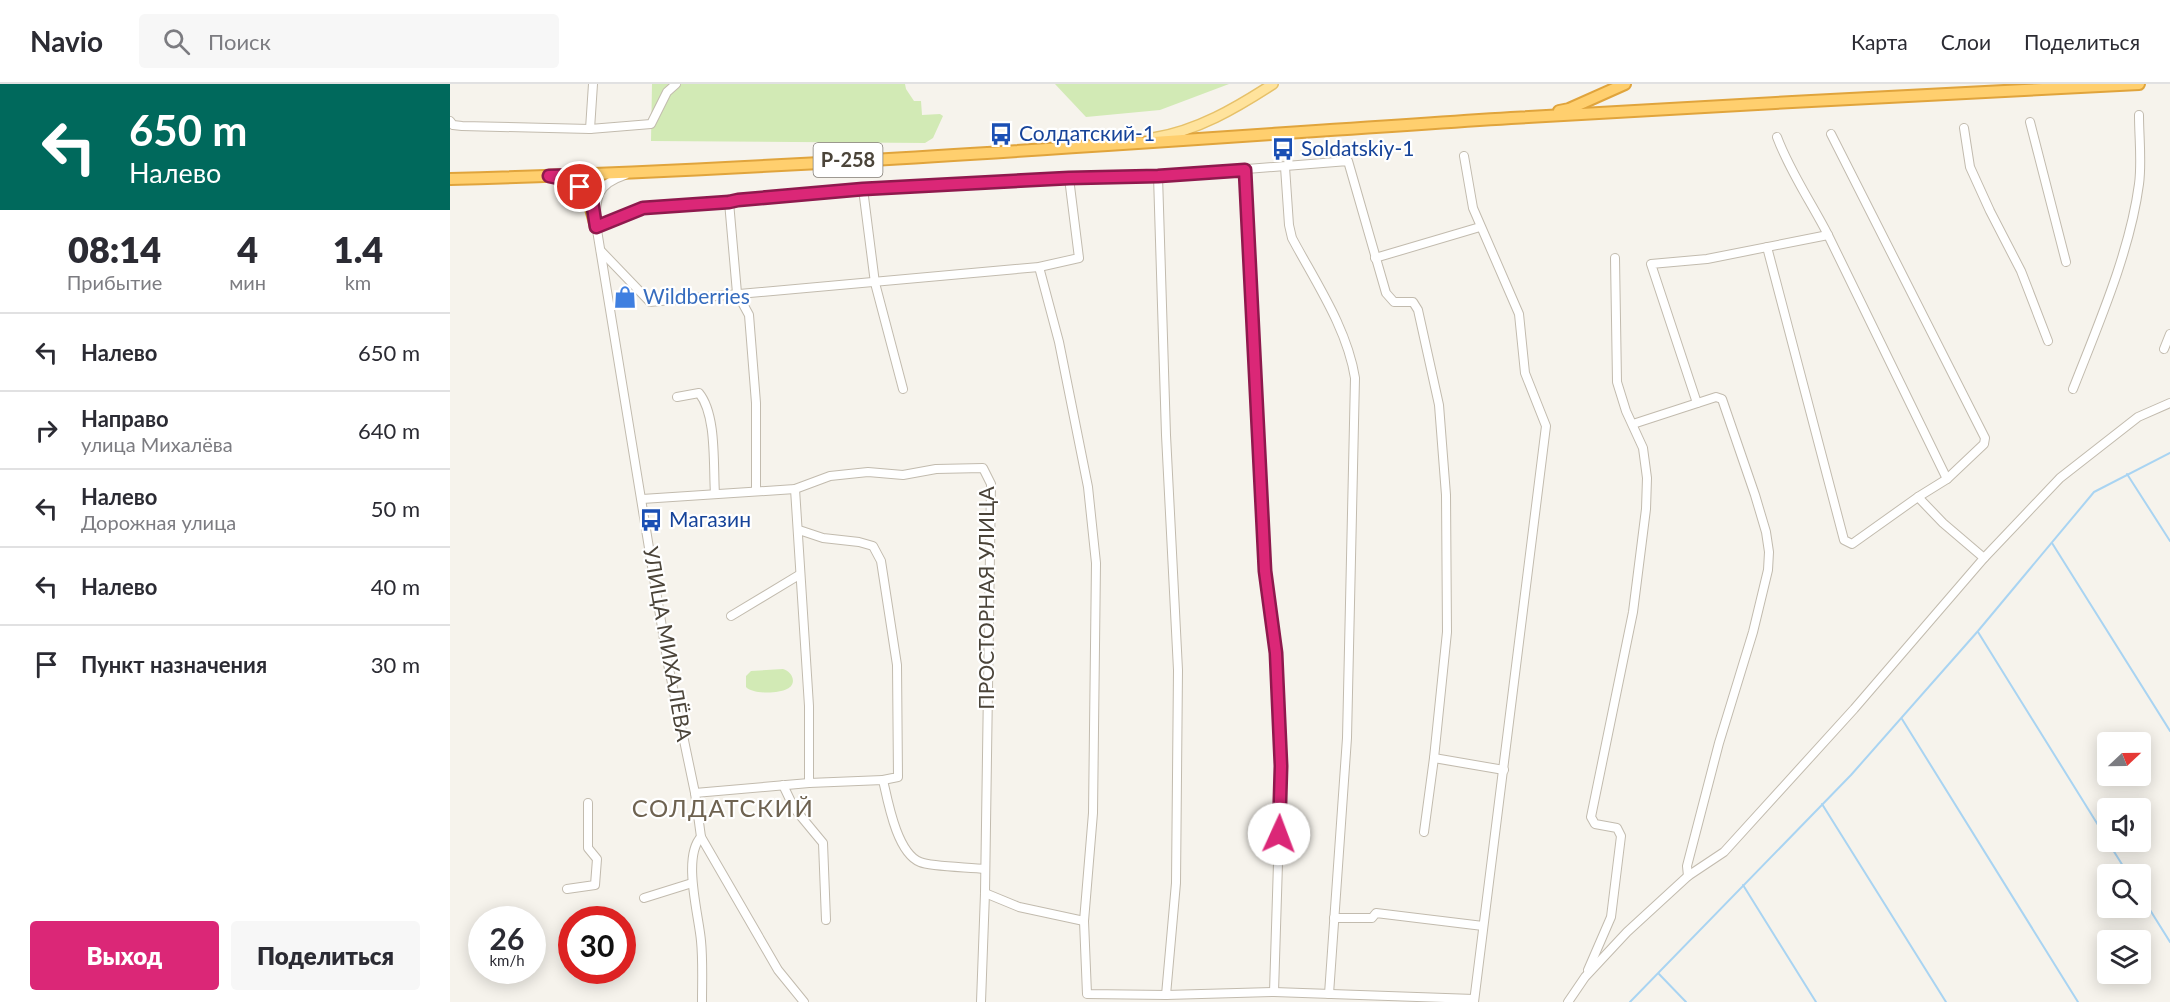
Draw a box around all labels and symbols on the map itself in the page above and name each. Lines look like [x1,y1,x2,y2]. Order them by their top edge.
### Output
place label: Солдатский-1 [1019,120,1155,145]
bus stop icon: Солдатский-1 [988,121,1014,147]
place label: Soldatskiy-1 [1301,135,1414,160]
bus stop icon: Soldatskiy-1 [1270,136,1296,162]
road number: Р-258 [814,143,882,177]
pin [554,161,605,212]
place label: Wildberries [643,283,750,308]
shop icon: Wildberries [612,284,638,310]
street label: ПРОСТОРНАЯ УЛИЦА [973,486,998,710]
place label: Магазин [669,506,751,531]
bus stop icon: Магазин [638,507,664,533]
street label: УЛИЦА МИХАЛЁВА [639,544,698,744]
north arrow [2097,732,2151,786]
district label: СОЛДАТСКИЙ [632,793,814,822]
position arrow [1247,802,1311,866]
speed limit sign: 30 [558,906,636,984]

